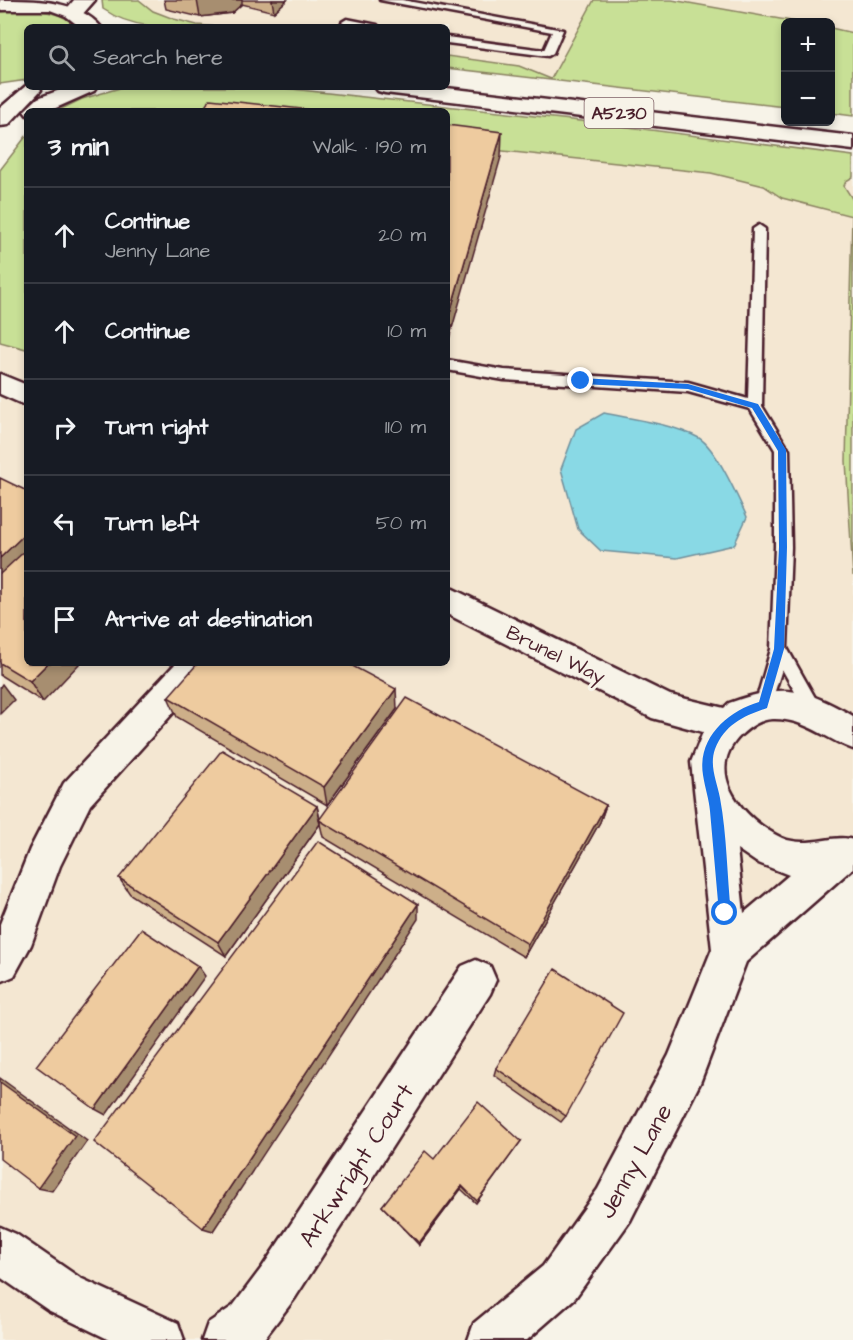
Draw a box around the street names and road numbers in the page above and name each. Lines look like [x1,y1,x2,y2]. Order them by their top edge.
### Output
road number: A5230 [584,98,654,128]
street label: Brunel Way [501,619,610,692]
street label: Arkwright Court [291,1077,424,1255]
street label: Jenny Lane [590,1098,682,1225]

